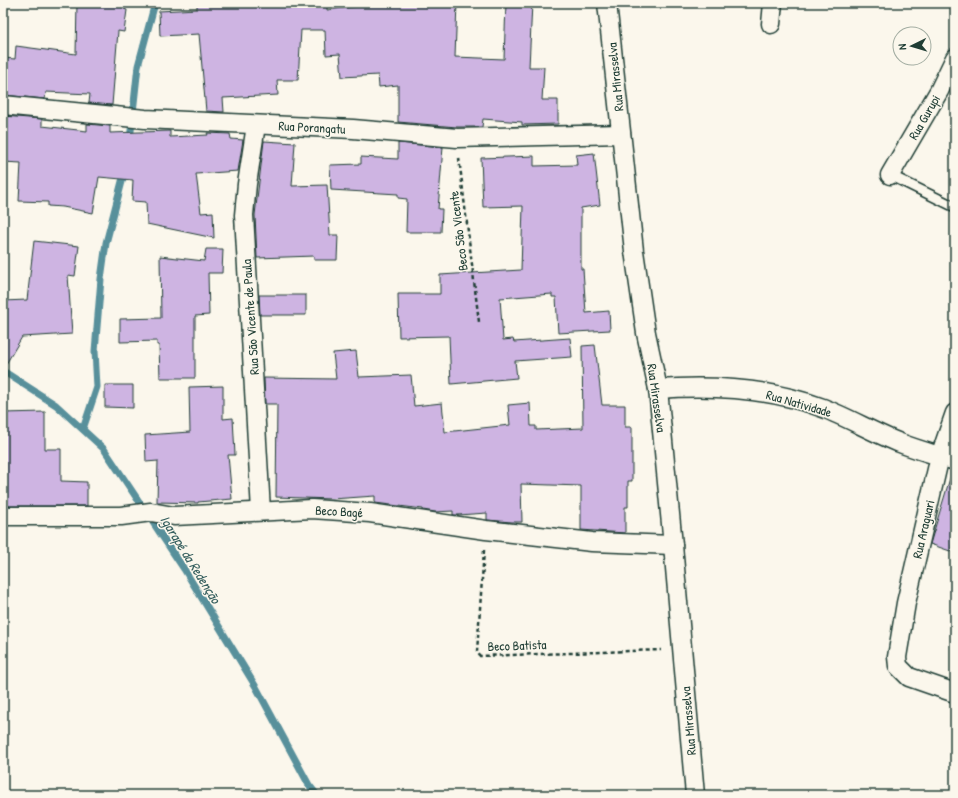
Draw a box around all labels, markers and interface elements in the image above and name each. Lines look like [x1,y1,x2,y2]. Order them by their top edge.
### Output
north arrow [892,26,932,66]
street label: Rua Mirasselva [602,42,628,112]
text: N [895,43,909,50]
street label: Rua Gurupi [904,91,944,143]
street label: Rua Porangatu [278,116,346,138]
street label: Beco São Vicente [444,190,472,272]
street label: Rua São Vicente de Paula [237,259,263,375]
street label: Rua Mirasselva [643,363,671,433]
street label: Rua Natividade [764,385,834,421]
street label: Rua Araguari [908,498,938,560]
street label: Beco Bagé [315,501,363,521]
water label: Igarapé da Redenção [155,511,226,608]
street label: Beco Batista [487,635,547,655]
street label: Rua Mirasselva [676,686,700,756]

